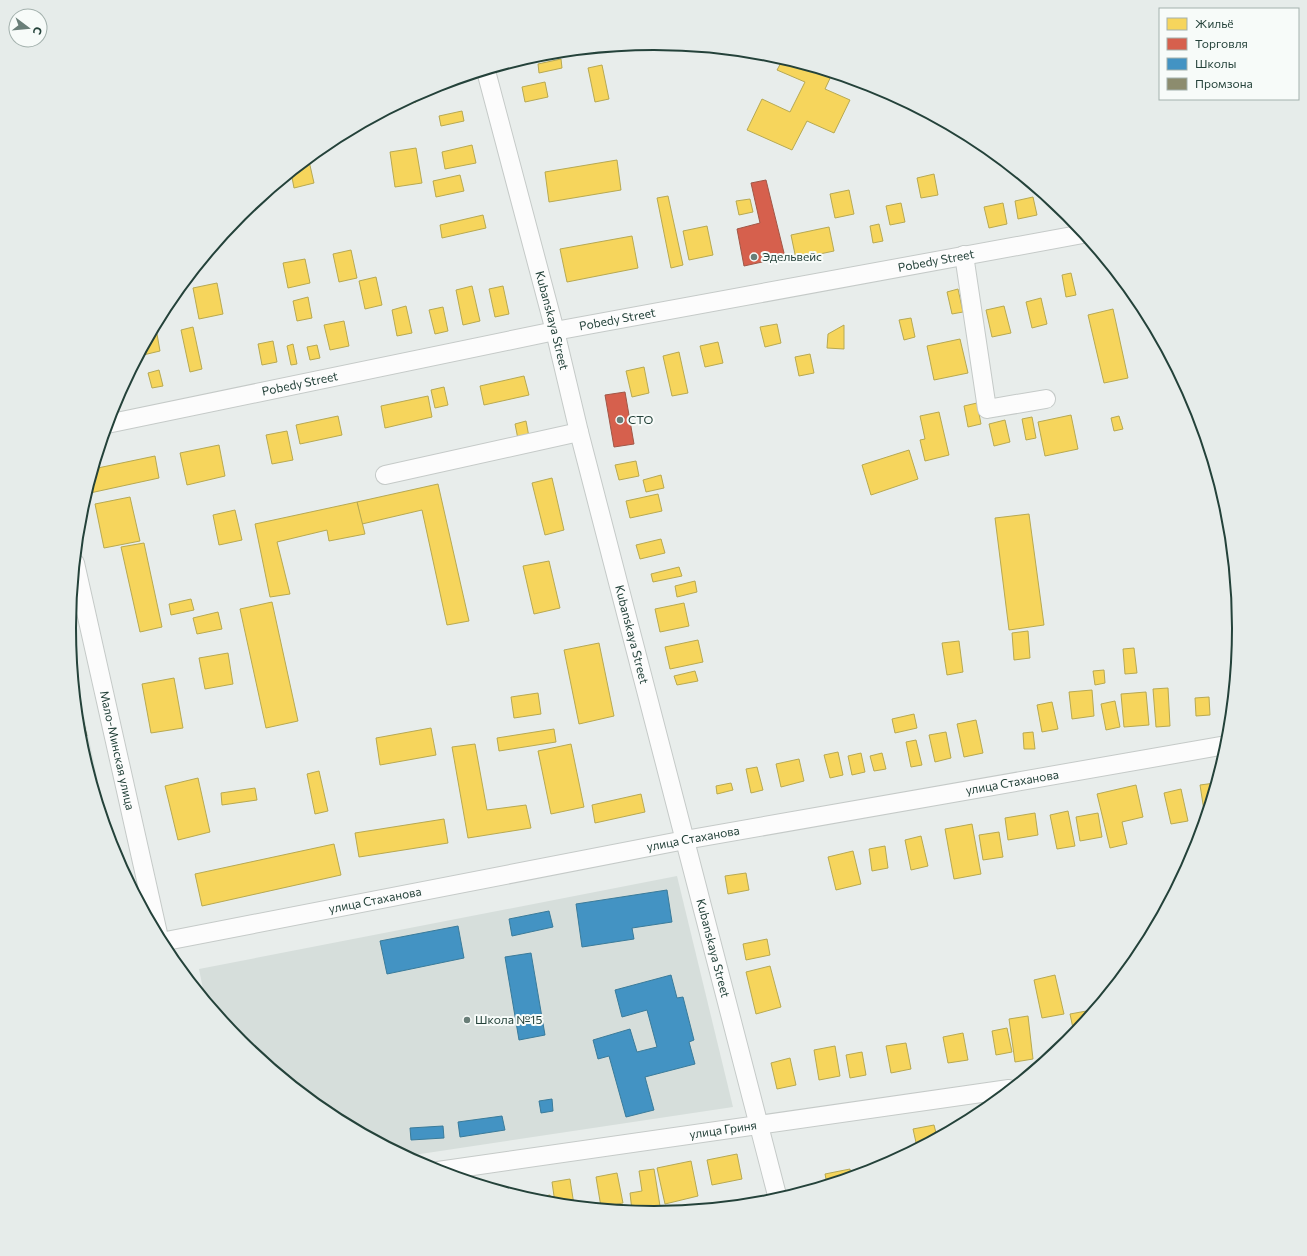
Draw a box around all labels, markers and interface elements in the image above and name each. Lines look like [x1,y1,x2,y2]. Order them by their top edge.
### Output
north arrow [8,8,48,48]
legend [1159,8,1299,100]
text: Жильё [1195,16,1234,30]
text: С [31,25,45,37]
text: Торговля [1195,36,1248,50]
text: Школы [1195,56,1236,70]
text: Промзона [1195,76,1253,90]
street label: Pobedy Street [897,246,975,274]
place label: Эдельвейс [762,249,822,263]
marker: Эдельвейс [749,252,759,262]
street label: Kubanskaya Street [533,269,572,371]
street label: Pobedy Street [578,305,657,332]
street label: Pobedy Street [260,368,339,398]
place label: СТО [628,412,654,426]
marker: СТО [615,415,625,425]
street label: Kubanskaya Street [613,583,652,685]
street label: Мало-Минская улица [98,689,138,811]
street label: улица Стаханова [964,767,1060,797]
street label: улица Стаханова [645,823,741,853]
street label: улица Стаханова [327,883,422,915]
street label: Kubanskaya Street [694,897,733,999]
place label: Школа №15 [475,1012,542,1026]
marker: Школа №15 [462,1015,472,1025]
street label: улица Гриня [688,1117,758,1141]

